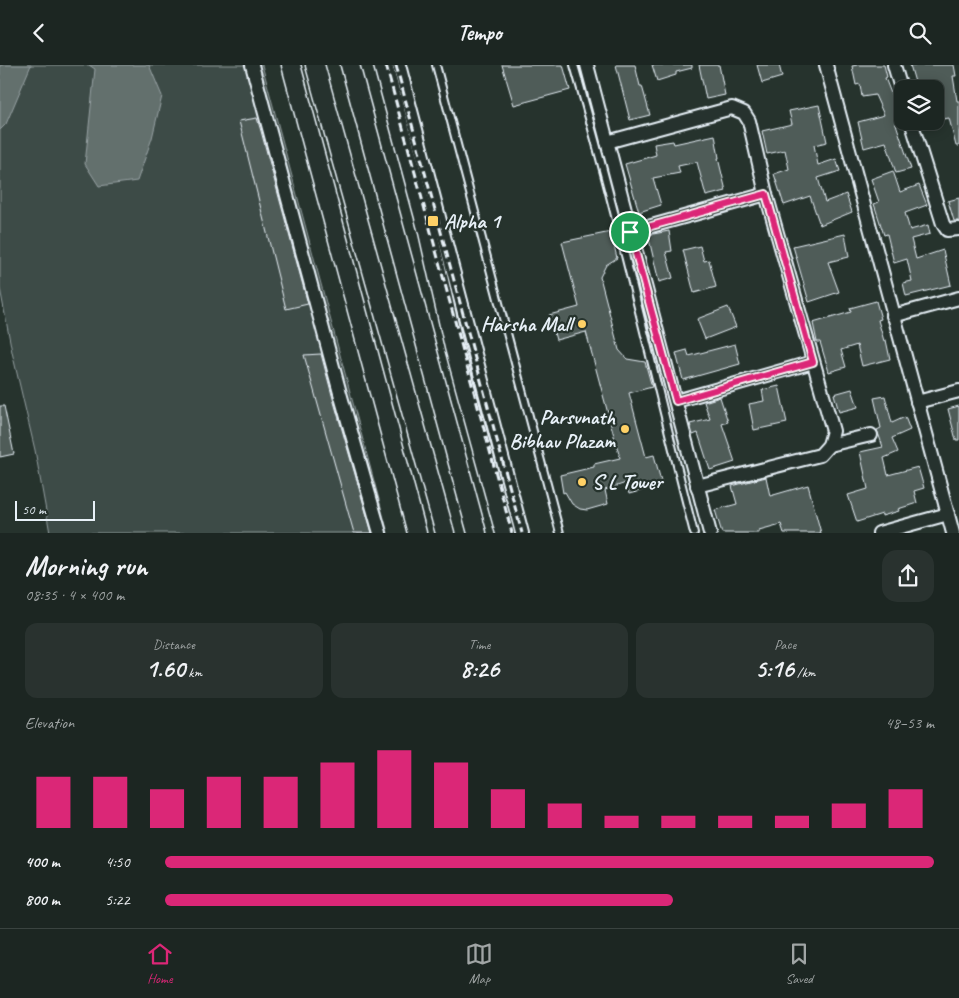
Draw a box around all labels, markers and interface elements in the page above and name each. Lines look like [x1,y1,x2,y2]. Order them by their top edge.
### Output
icon: back [25,19,53,47]
text: Tempo [457,19,502,47]
icon: search [906,19,934,47]
map controls [894,80,944,130]
button: layers [894,80,944,130]
place label: Alpha 1 [444,208,503,234]
pin [609,211,651,253]
marker: Alpha 1 [426,214,440,228]
icon: arrive [616,218,644,246]
place label: Harsha Mall [481,311,576,337]
marker: Harsha Mall [576,318,588,330]
place label: Parsvnath Bibhav Plazam [509,404,616,454]
marker: Parsvnath Bibhav Plazam [619,423,631,435]
place label: S L Tower [592,469,665,495]
marker: S L Tower [576,476,588,488]
scale bar [15,498,95,521]
text: 50 m [22,501,46,518]
text: Morning run [25,548,147,583]
button: share [882,550,934,602]
text: 08:35 · 4 × 400 m [25,585,124,605]
text: Distance [153,636,195,653]
text: Time [469,636,490,653]
text: Pace [774,636,796,653]
text: 1.60 [146,653,185,685]
text: 8:26 [460,653,499,685]
text: 5:16 [755,653,794,685]
text: km [185,664,202,681]
text: /km [794,664,815,681]
text: Elevation [25,713,74,733]
text: 48–53 m [885,713,934,733]
text: 400 m [25,852,60,872]
text: 4:50 [105,852,130,872]
text: 800 m [25,890,60,910]
text: 5:22 [105,890,130,910]
tab: Home [146,940,174,987]
tab: Map [465,940,493,987]
tab: Saved [785,940,813,987]

